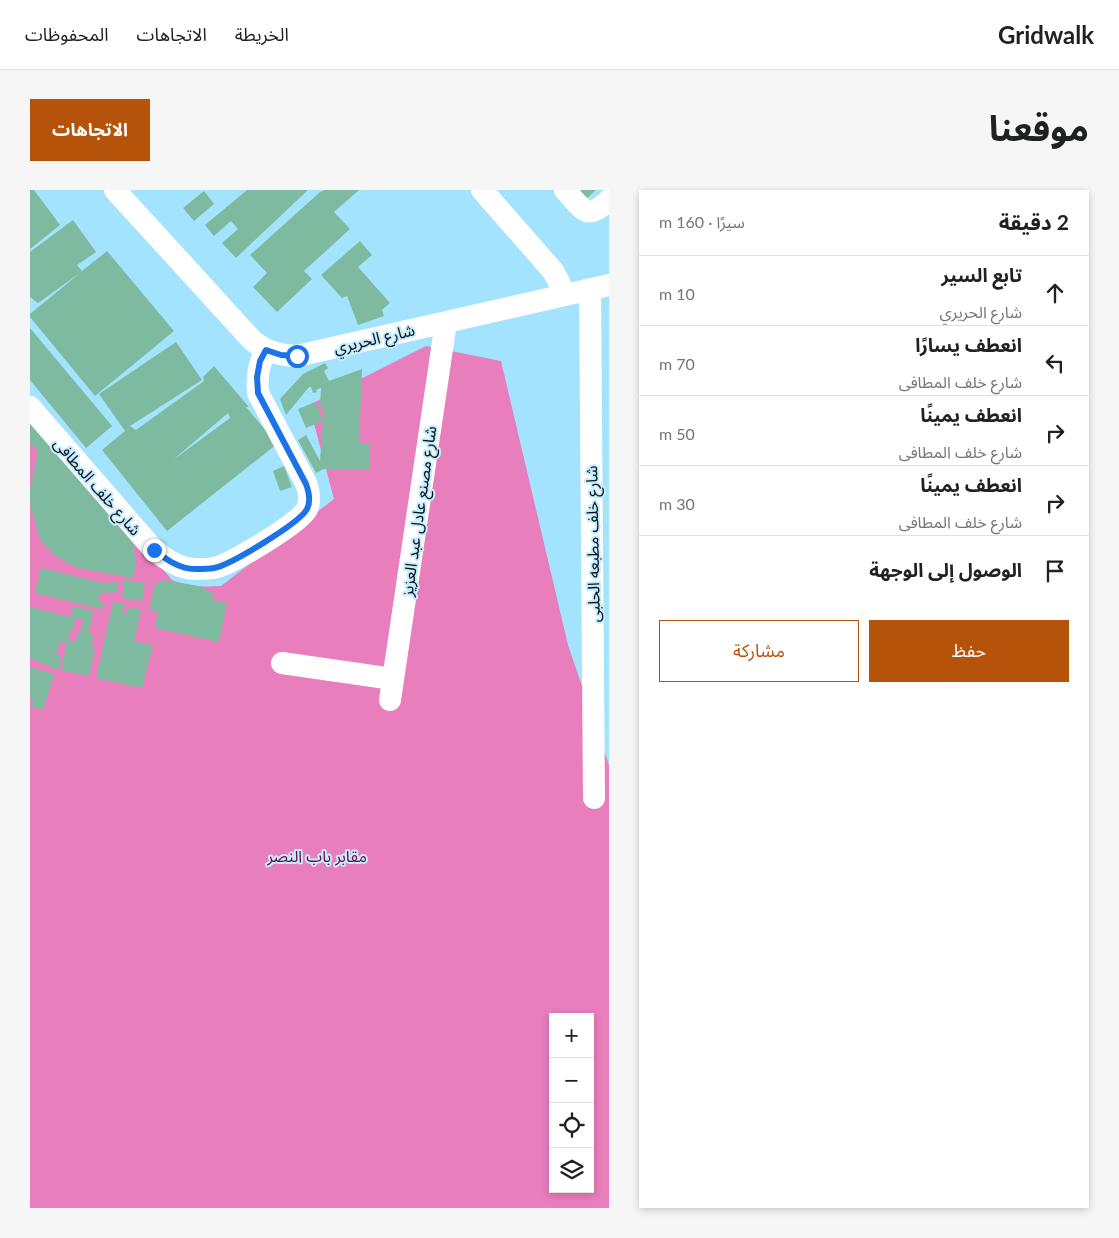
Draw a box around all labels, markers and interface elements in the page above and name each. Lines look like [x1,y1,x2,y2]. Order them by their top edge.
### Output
text: Gridwalk [998,20,1094,49]
text: المحفوظات [25,23,109,45]
text: الاتجاهات [137,23,207,45]
text: الخريطة [235,23,289,45]
button: الاتجاهات [30,99,150,161]
text: موقعنا [989,106,1089,148]
text: 2 دقيقة [999,209,1069,234]
text: سيرًا · 160 m [659,212,745,231]
text: تابع السير [941,263,1022,286]
icon: ahead [1041,279,1069,307]
text: 10 m [659,284,695,303]
text: شارع الحريري [939,302,1022,321]
street label: شارع الحريري [332,319,417,360]
text: انعطف يسارًا [915,333,1022,356]
route start [286,345,309,368]
icon: left [1041,349,1069,377]
text: 70 m [659,354,695,373]
text: شارع خلف المطافى [899,372,1022,391]
text: انعطف يمينًا [920,403,1022,426]
icon: right [1041,419,1069,447]
text: 50 m [659,424,695,443]
street label: شارع مصنع عادل عبد العزيز [396,425,443,599]
street label: شارع خلف المطافى [47,433,146,541]
text: شارع خلف المطافى [899,442,1022,461]
street label: شارع خلف مطبعه الحلبى [581,465,607,623]
text: انعطف يمينًا [920,473,1022,496]
icon: right [1041,489,1069,517]
text: 30 m [659,494,695,513]
text: شارع خلف المطافى [899,512,1022,531]
route end [143,539,166,562]
icon: arrive [1041,557,1069,585]
text: الوصول إلى الوجهة [869,558,1022,581]
button: مشاركة [659,620,859,682]
button: حفظ [869,620,1069,682]
park label: مقابر باب النصر [266,846,367,866]
map controls [549,1013,594,1193]
button: + [549,1013,594,1058]
button: − [549,1058,594,1103]
button: locate [549,1103,594,1148]
button: layers [549,1148,594,1193]

